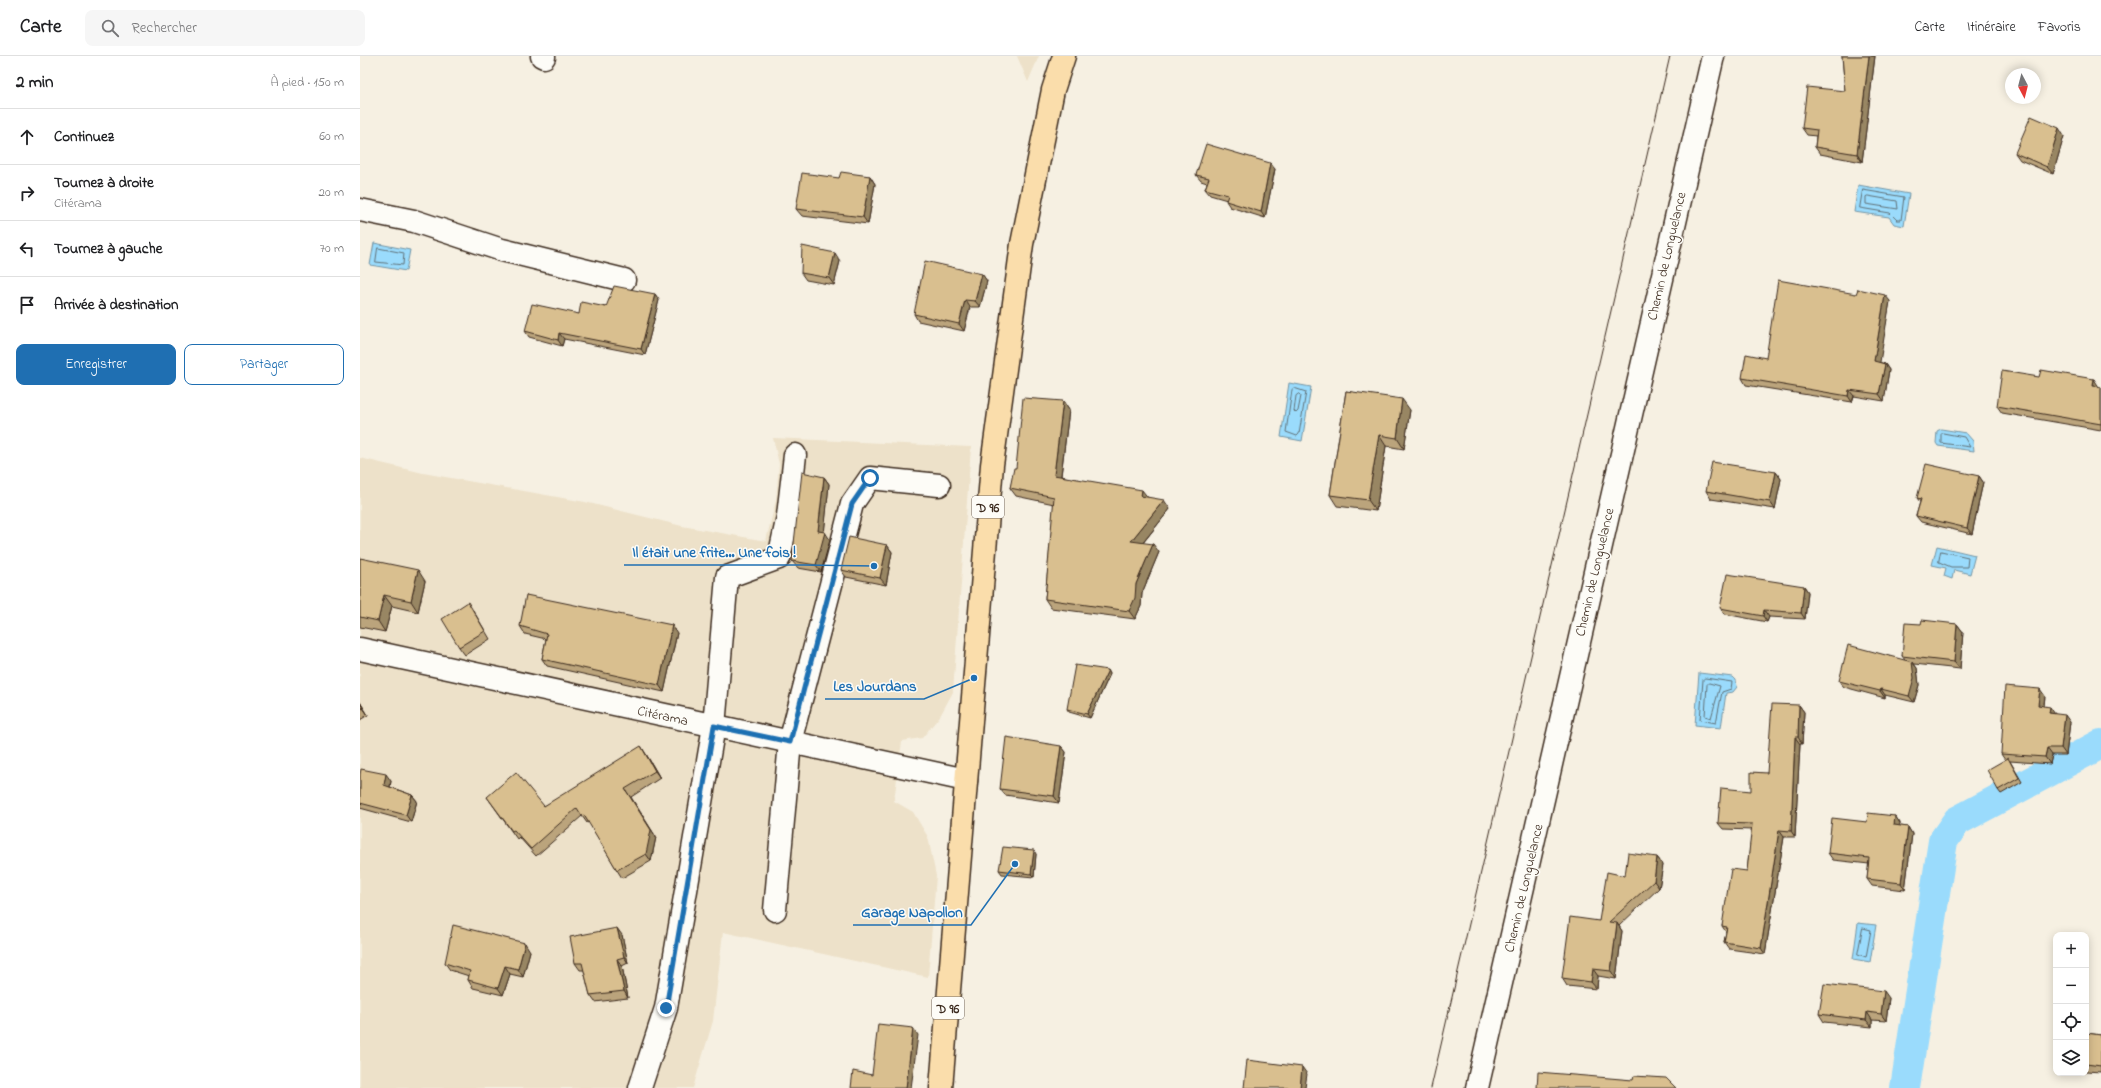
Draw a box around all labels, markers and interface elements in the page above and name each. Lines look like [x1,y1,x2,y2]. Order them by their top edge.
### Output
search box [85,10,365,46]
text: Carte [20,14,61,41]
icon: search [99,17,121,39]
text: Rechercher [131,17,197,39]
text: Carte [1914,17,1945,38]
text: Itinéraire [1967,17,2016,38]
text: Favoris [2038,17,2081,38]
north arrow [2005,68,2041,104]
text: 2 min [16,70,53,95]
text: À pied · 150 m [270,73,344,92]
icon: ahead [16,126,38,148]
text: Continuez [54,126,114,148]
text: 60 m [319,127,344,146]
text: Tournez à droite [54,172,154,194]
icon: right [16,182,38,204]
text: 20 m [319,183,344,202]
street label: Chemin de Longuelance [1642,189,1694,323]
text: Citérama [54,194,102,213]
icon: left [16,238,38,260]
text: Tournez à gauche [54,238,162,260]
text: 70 m [320,239,344,258]
icon: arrive [16,294,38,316]
text: Arrivée à destination [54,294,179,316]
button: Enregistrer [16,344,176,385]
button: Partager [184,344,344,385]
route start [861,469,879,487]
road number: D 96 [972,496,1004,518]
street label: Chemin de Longuelance [1570,505,1622,639]
callout: Il était une frite... Une fois ! [624,538,804,565]
text: Il était une frite... Une fois ! [632,542,797,564]
callout: Les Jourdans [825,672,924,699]
text: Les Jourdans [833,676,917,698]
street label: Citérama [635,701,690,732]
street label: Chemin de Longuelance [1499,821,1551,955]
callout: Garage Napollon [853,898,971,925]
text: Garage Napollon [861,902,963,926]
map controls [2053,932,2089,1076]
button: + [2053,932,2089,968]
button: − [2053,968,2089,1004]
road number: D 96 [932,997,964,1019]
route end [657,999,675,1017]
button: locate [2053,1004,2089,1040]
button: layers [2053,1040,2089,1076]

